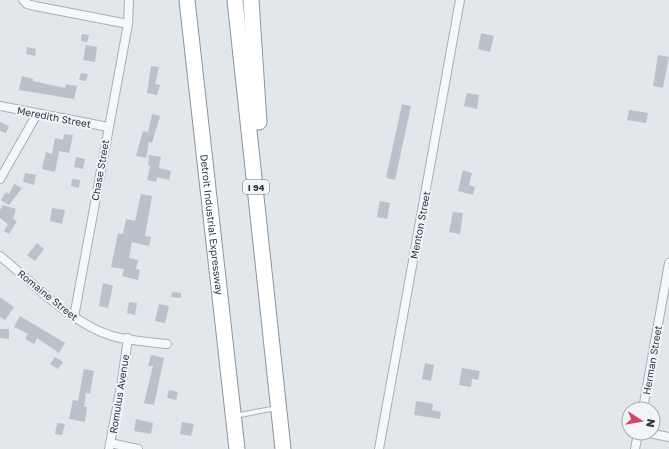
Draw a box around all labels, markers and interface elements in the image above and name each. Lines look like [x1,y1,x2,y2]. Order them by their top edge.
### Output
street label: Meredith Street [16,104,92,130]
street label: Chase Street [89,139,111,201]
street label: Detroit Industrial Expressway [198,154,226,296]
road number: I 94 [243,180,269,194]
street label: Menton Street [408,190,432,260]
street label: Romaine Street [15,267,81,323]
street label: Herman Street [640,324,664,396]
street label: Romulus Avenue [107,353,131,434]
north arrow [621,401,661,441]
text: N [644,418,658,429]

